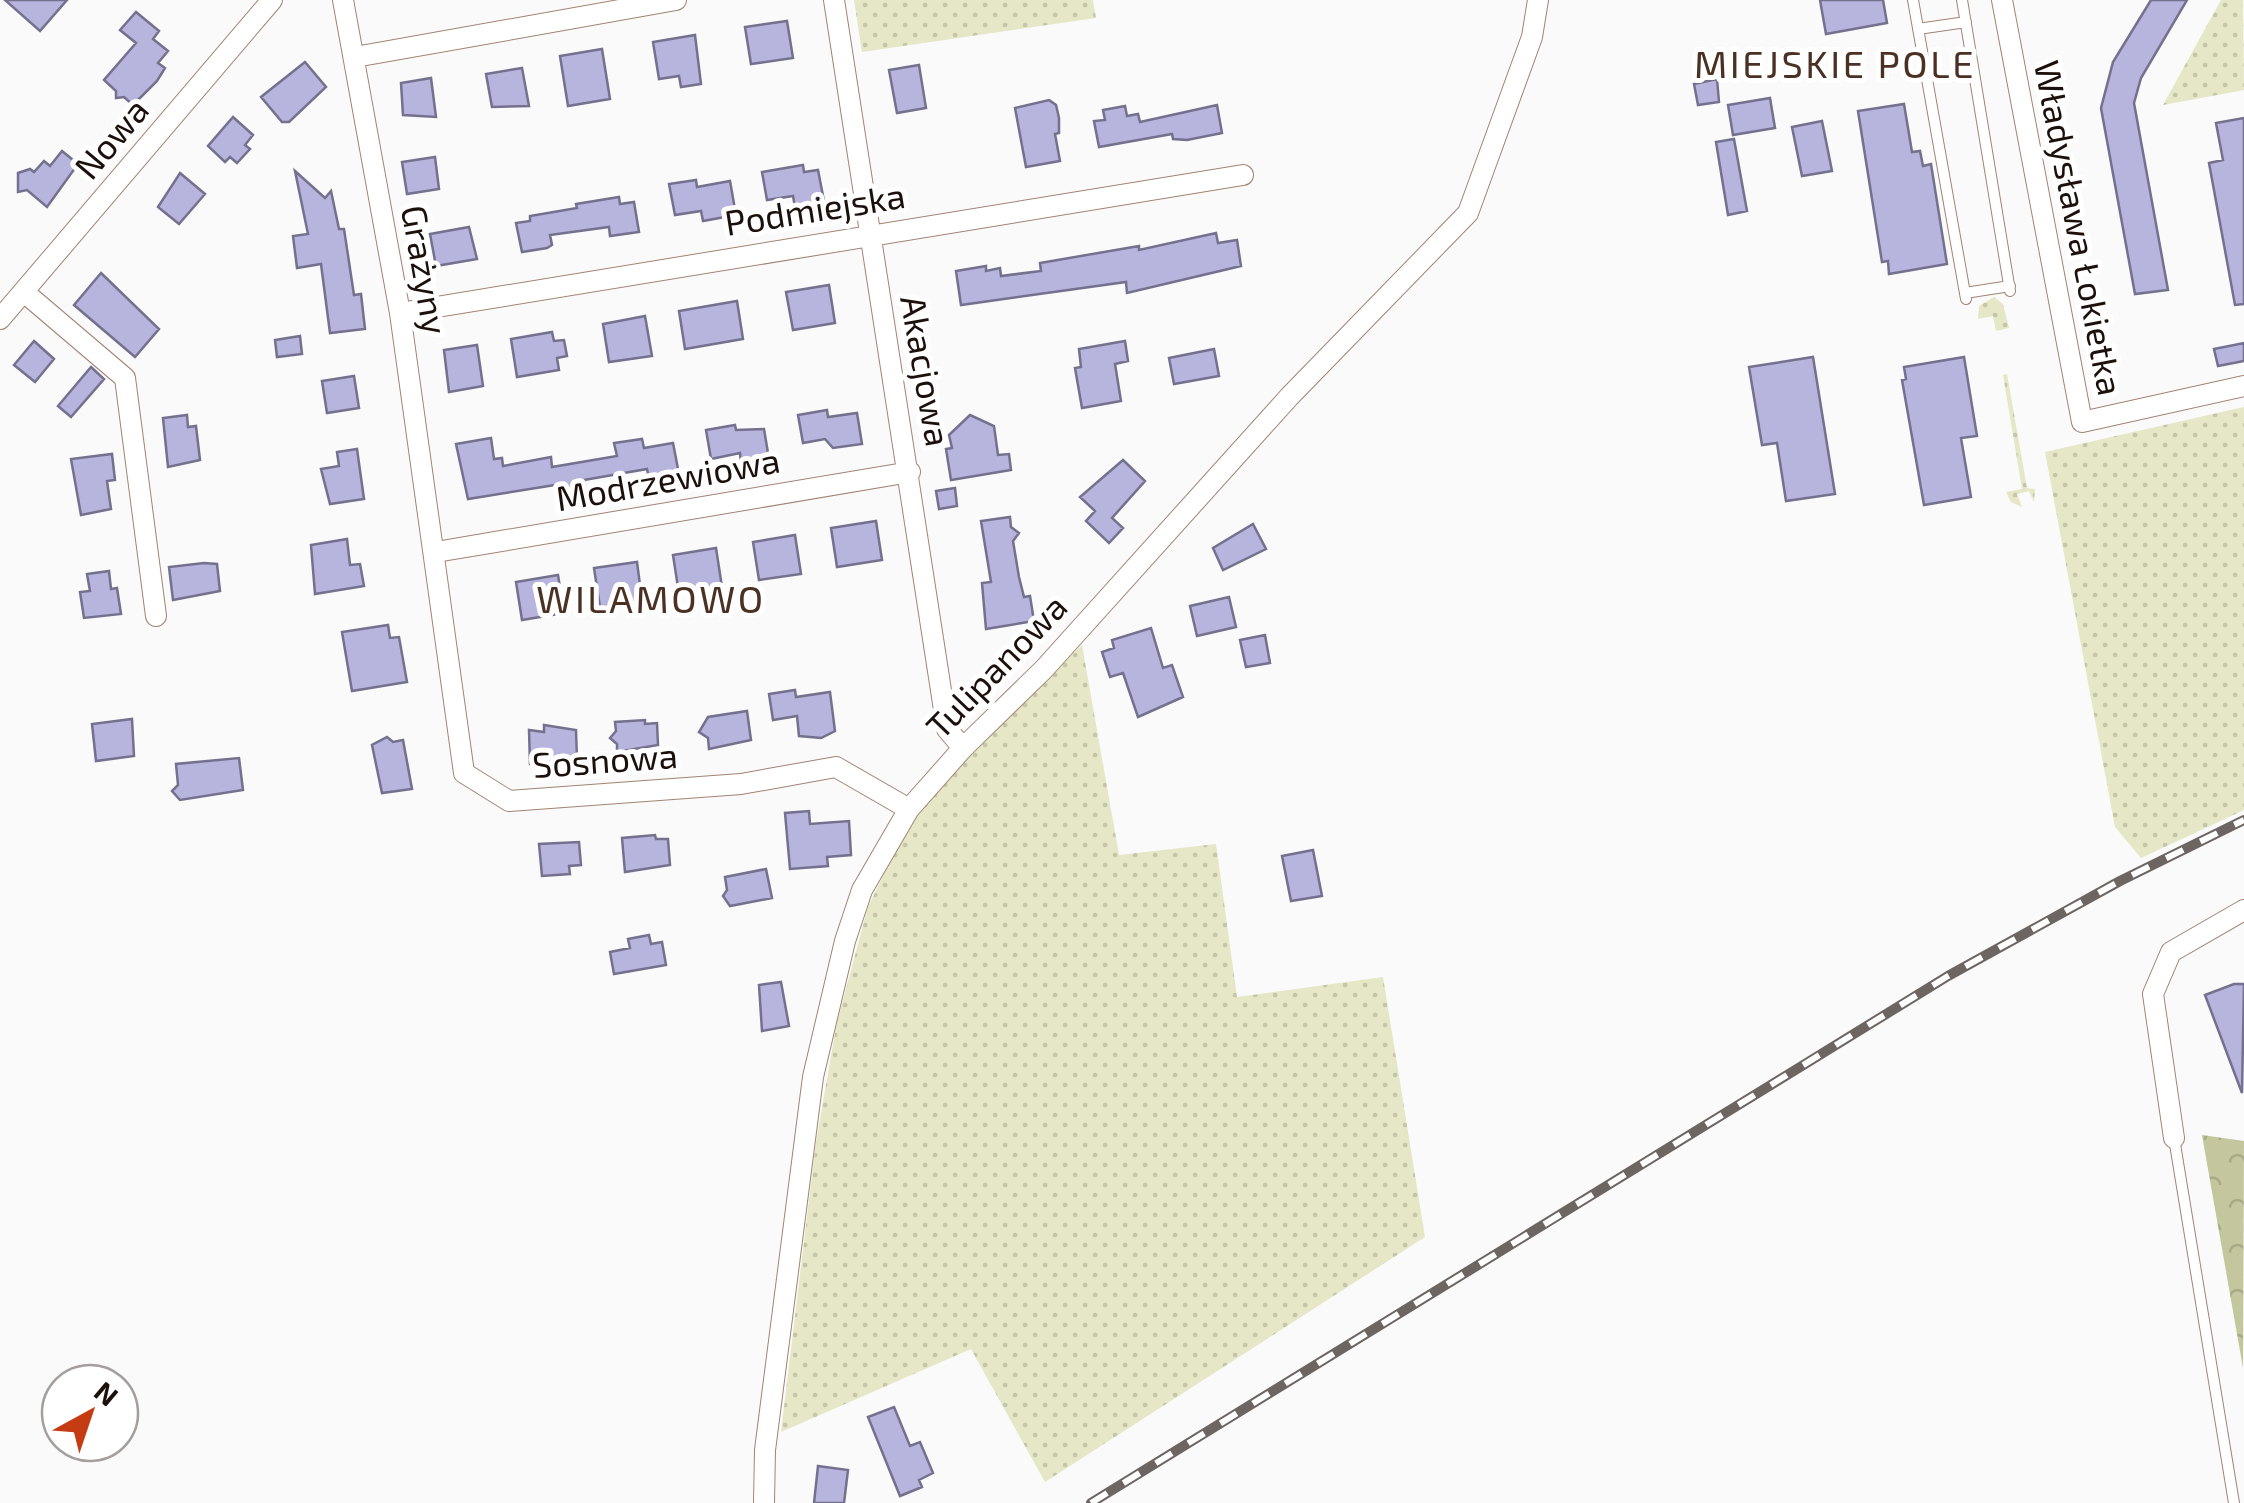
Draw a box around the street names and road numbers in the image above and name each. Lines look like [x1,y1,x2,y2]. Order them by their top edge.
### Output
street label: Władysława Łokietka [2027,57,2133,399]
street label: Nowa [65,89,156,187]
street label: Podmiejska [721,173,908,243]
street label: Grażyny [394,202,458,338]
street label: Akacjowa [893,292,961,449]
street label: Modrzewiowa [552,438,783,518]
street label: Tulipanowa [917,585,1075,746]
street label: Sosnowa [531,733,679,785]

